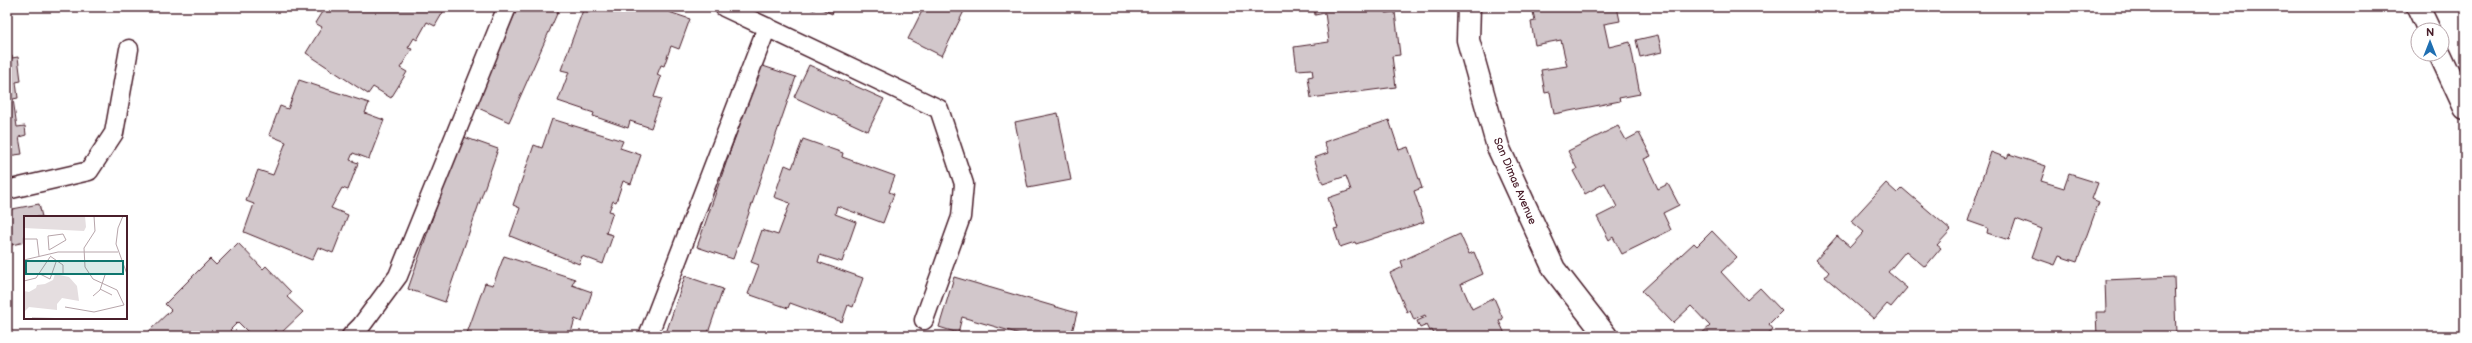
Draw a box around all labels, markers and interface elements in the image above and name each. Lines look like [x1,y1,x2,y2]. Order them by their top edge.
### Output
north arrow [2410,22,2450,62]
text: N [2426,26,2434,39]
street label: San Dimas Avenue [1491,136,1539,227]
inset map [24,216,127,319]

